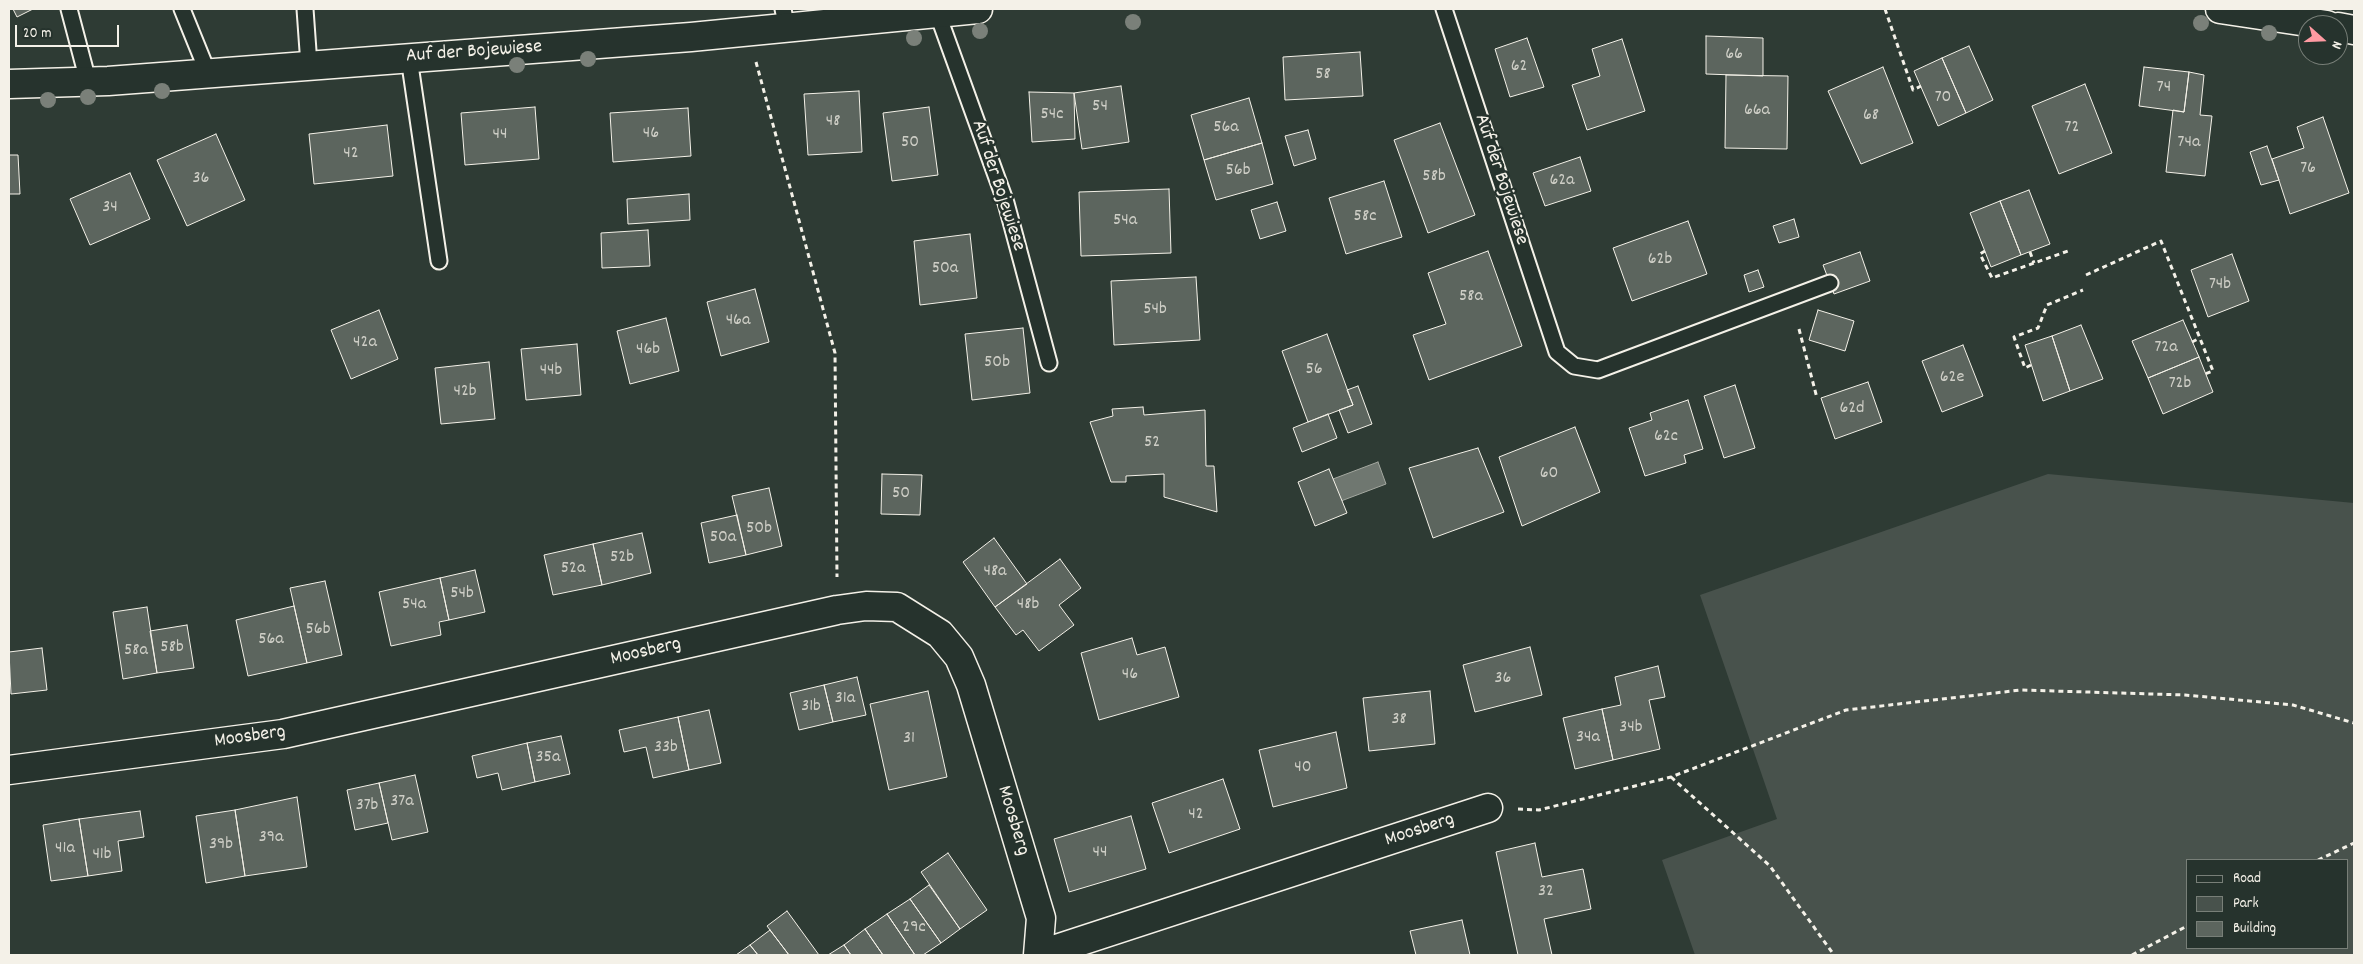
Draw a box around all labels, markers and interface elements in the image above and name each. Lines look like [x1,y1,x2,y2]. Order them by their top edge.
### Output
scale bar [18,15,121,47]
north arrow [2298,15,2348,65]
text: 20 m [23,23,51,45]
street label: Auf der Bojewiese [405,36,543,70]
text: N [2326,38,2347,51]
house number: 66 [1725,45,1743,67]
house number: 62 [1511,57,1527,79]
house number: 58 [1315,65,1331,87]
house number: 74 [2157,78,2171,100]
house number: 70 [1935,88,1951,110]
house number: 54 [1092,97,1108,119]
house number: 66a [1744,101,1770,123]
house number: 54c [1040,105,1064,127]
house number: 68 [1863,106,1879,128]
street label: Auf der Bojewiese [1468,111,1532,249]
house number: 48 [826,112,840,134]
street label: Auf der Bojewiese [965,117,1029,255]
house number: 56a [1213,118,1239,140]
house number: 72 [2065,118,2079,140]
house number: 46 [643,124,659,146]
house number: 44 [493,125,507,147]
house number: 50 [901,133,919,155]
house number: 74a [2178,133,2200,155]
house number: 42 [343,144,359,166]
house number: 76 [2300,159,2316,181]
house number: 56b [1226,161,1250,183]
house number: 58b [1422,167,1446,189]
house number: 36 [193,169,209,191]
house number: 62a [1549,171,1575,193]
house number: 34 [102,198,118,220]
house number: 58c [1354,207,1376,229]
house number: 54a [1113,211,1137,233]
house number: 62b [1648,250,1672,272]
house number: 50a [932,259,958,281]
house number: 74b [2209,275,2231,297]
house number: 58a [1459,287,1483,309]
house number: 54b [1143,300,1167,322]
house number: 46a [726,311,750,333]
house number: 42a [353,333,377,355]
house number: 72a [2154,338,2178,360]
house number: 46b [636,340,660,362]
house number: 50b [984,353,1010,375]
house number: 56 [1305,360,1323,382]
house number: 44b [540,361,562,383]
house number: 62e [1940,368,1964,390]
house number: 72b [2169,374,2191,396]
house number: 42b [453,382,477,404]
house number: 62d [1839,399,1865,421]
house number: 62c [1654,427,1678,449]
house number: 52 [1144,433,1160,455]
house number: 60 [1540,464,1558,486]
house number: 50 [892,484,910,506]
house number: 50b [746,519,772,541]
house number: 50a [710,528,736,550]
house number: 52b [610,548,634,570]
house number: 52a [561,559,585,581]
house number: 48a [983,562,1007,584]
house number: 54b [450,584,474,606]
house number: 54a [402,595,426,617]
house number: 48b [1017,595,1039,617]
house number: 56b [306,620,330,642]
house number: 56a [258,630,284,652]
street label: Moosberg [608,633,684,673]
house number: 58b [160,638,184,660]
house number: 58a [124,641,148,663]
house number: 46 [1122,665,1138,687]
house number: 36 [1495,669,1511,691]
house number: 31a [835,689,855,711]
house number: 31b [801,697,821,719]
house number: 38 [1391,710,1407,732]
house number: 34b [1619,718,1643,740]
street label: Moosberg [213,721,287,755]
house number: 34a [1576,728,1600,750]
house number: 31 [903,729,915,751]
house number: 33b [654,738,678,760]
house number: 35a [536,748,560,770]
house number: 40 [1294,758,1312,780]
street label: Moosberg [990,783,1034,859]
house number: 37a [390,792,414,814]
house number: 37b [356,796,378,818]
house number: 42 [1188,805,1204,827]
street label: Moosberg [1382,809,1458,853]
house number: 39a [259,828,283,850]
house number: 39b [209,835,233,857]
house number: 41a [55,839,75,861]
house number: 44 [1093,843,1107,865]
house number: 41b [92,845,112,867]
legend [2186,859,2348,949]
text: Road [2233,868,2261,890]
house number: 32 [1538,882,1554,904]
text: Park [2233,893,2259,915]
house number: 29c [902,918,926,940]
text: Building [2233,918,2276,940]

